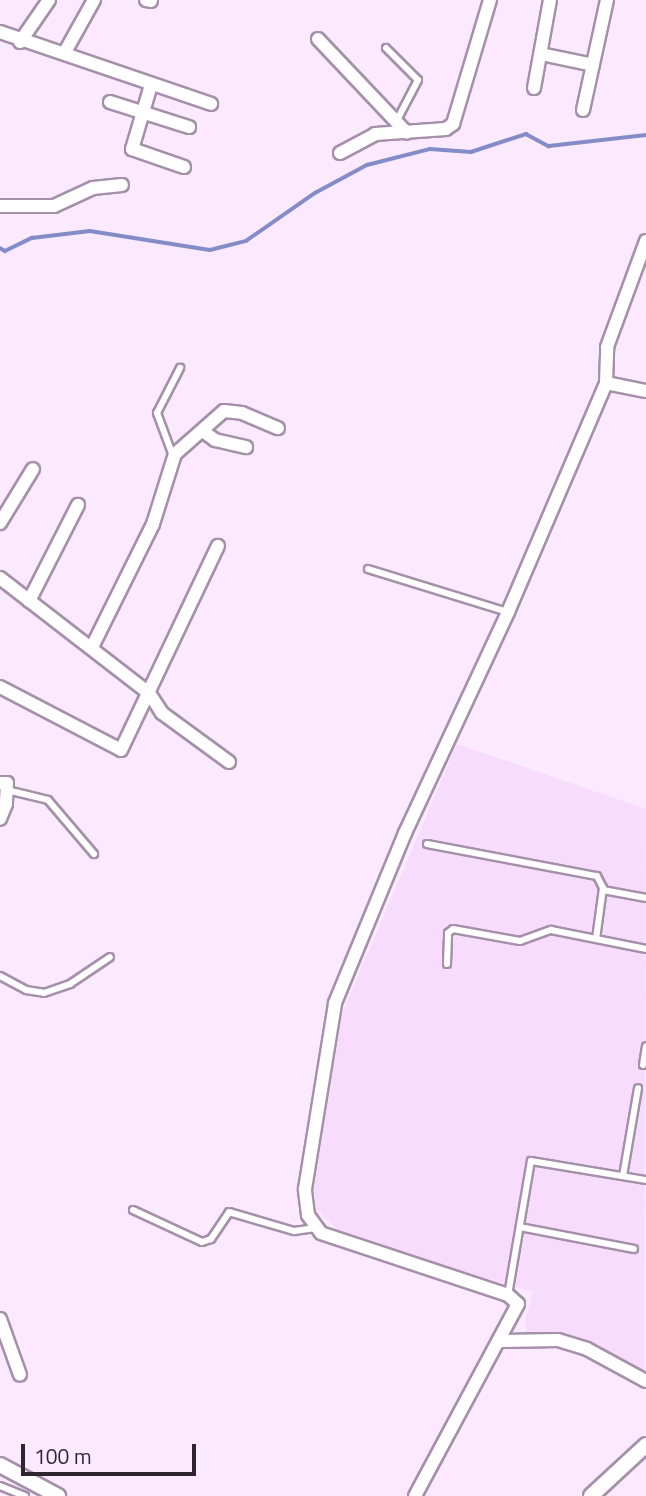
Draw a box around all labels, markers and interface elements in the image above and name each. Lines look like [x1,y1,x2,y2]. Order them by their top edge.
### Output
scale bar [24,1430,200,1474]
text: 100 m [34,1440,91,1472]

